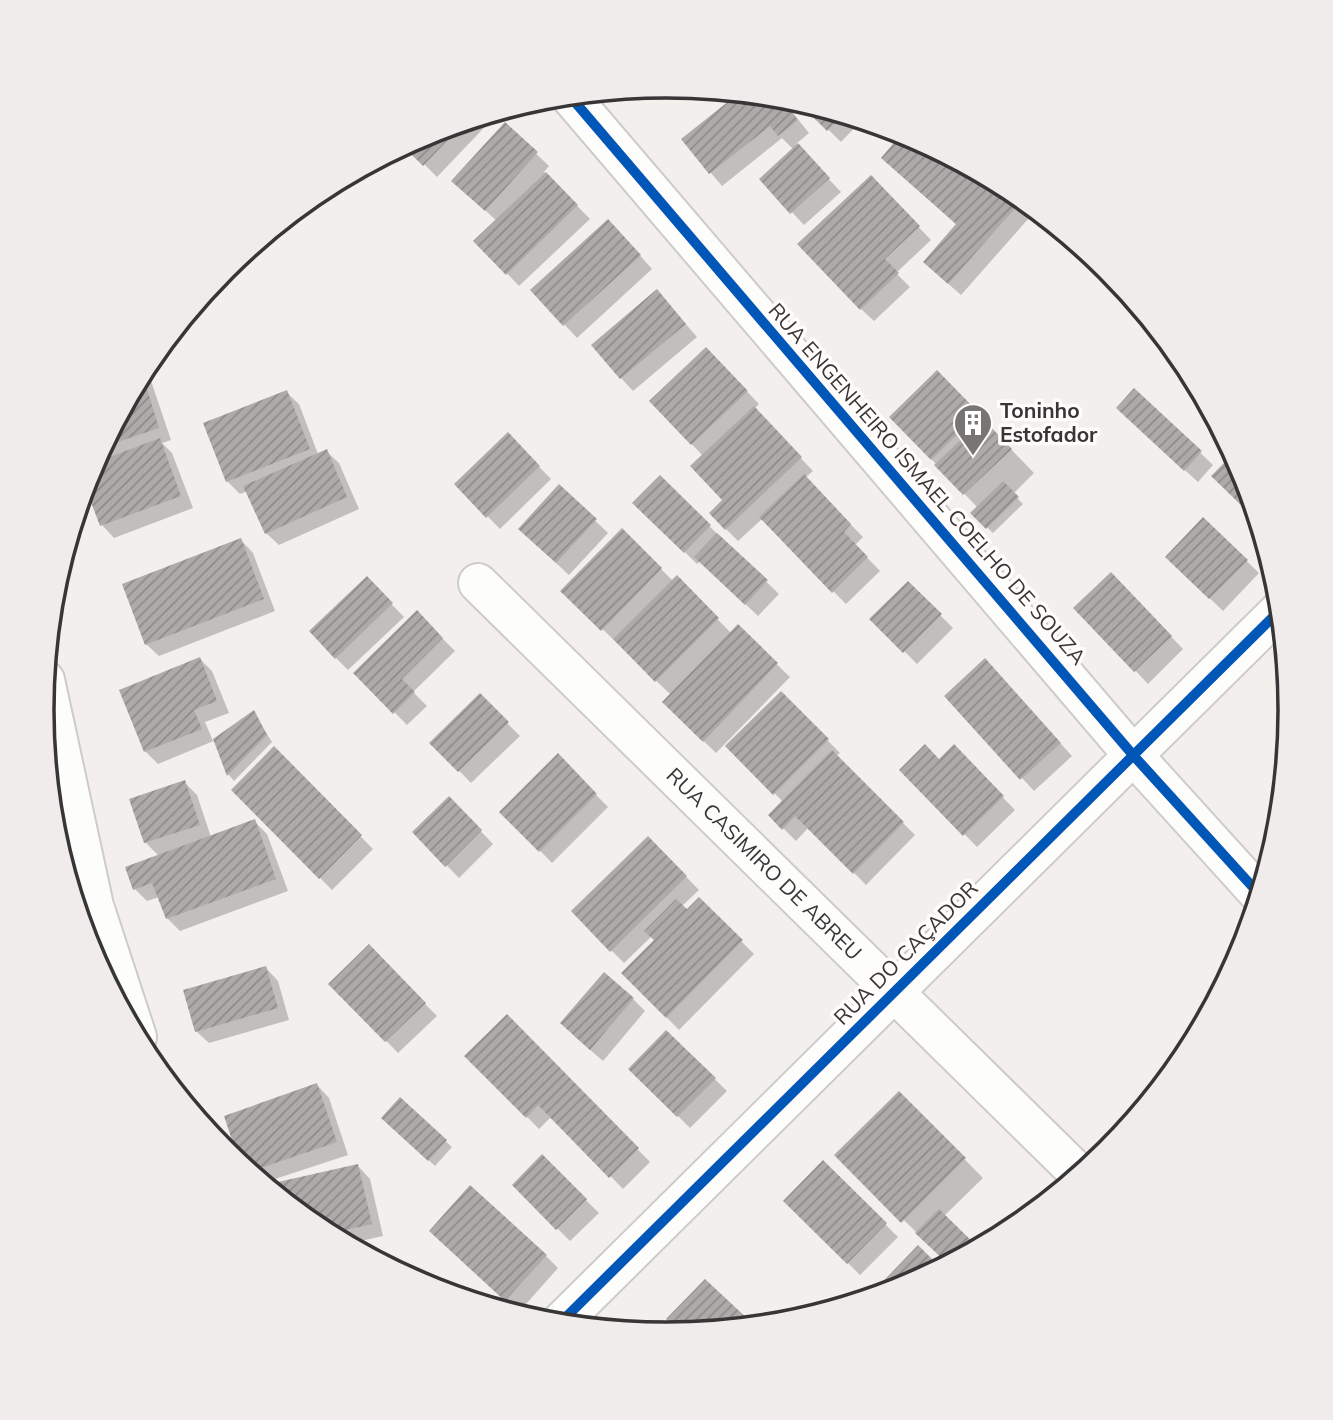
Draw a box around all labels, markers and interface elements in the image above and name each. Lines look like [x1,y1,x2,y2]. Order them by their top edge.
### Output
street label: RUA ENGENHEIRO ISMAEL COELHO DE SOUZA [763,297,1092,670]
place label: Toninho Estofador [1000,397,1098,447]
building icon: Toninho Estofador [952,402,994,457]
street label: RUA CASIMIRO DE ABREU [661,762,868,965]
street label: RUA DO CAÇADOR [828,875,983,1030]

